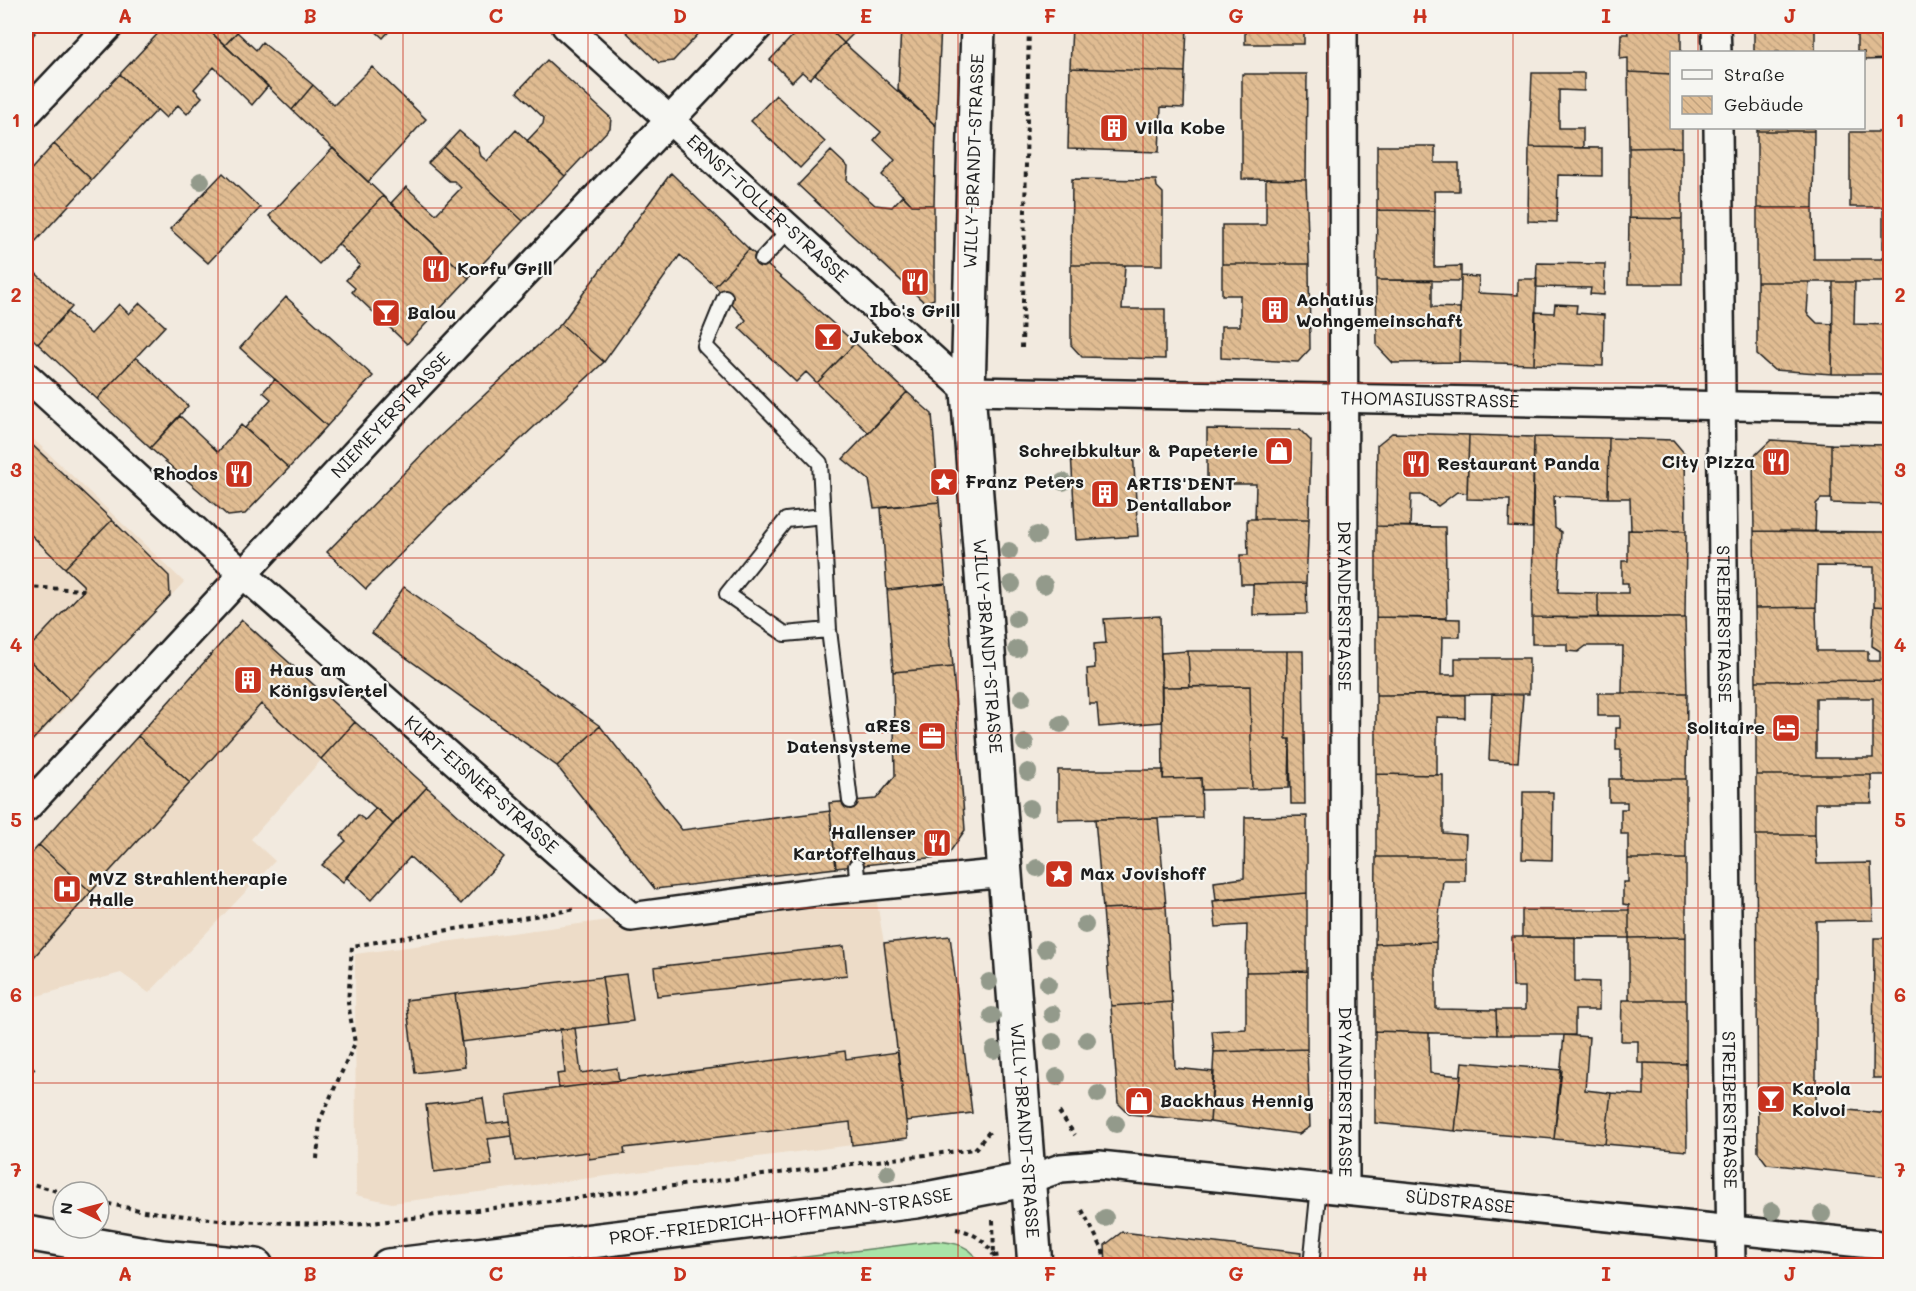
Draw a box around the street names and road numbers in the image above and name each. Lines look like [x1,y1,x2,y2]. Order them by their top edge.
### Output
street label: WILLY-BRANDT-STRASSE [957,53,989,269]
street label: ERNST-TOLLER-STRASSE [682,128,854,288]
street label: NIEMEYERSTRASSE [325,346,455,483]
street label: THOMASIUSSTRASSE [1340,385,1520,413]
street label: DRYANDERSTRASSE [1333,521,1357,691]
street label: WILLY-BRANDT-STRASSE [968,538,1009,754]
street label: STREIBERSTRASSE [1712,545,1738,703]
street label: KURT-EISNER-STRASSE [400,709,564,859]
street label: DRYANDERSTRASSE [1334,1007,1358,1177]
street label: WILLY-BRANDT-STRASSE [1005,1022,1046,1239]
street label: STREIBERSTRASSE [1717,1031,1743,1189]
street label: PROF.-FRIEDRICH-HOFFMANN-STRASSE [608,1181,954,1250]
street label: SÜDSTRASSE [1405,1183,1516,1218]

